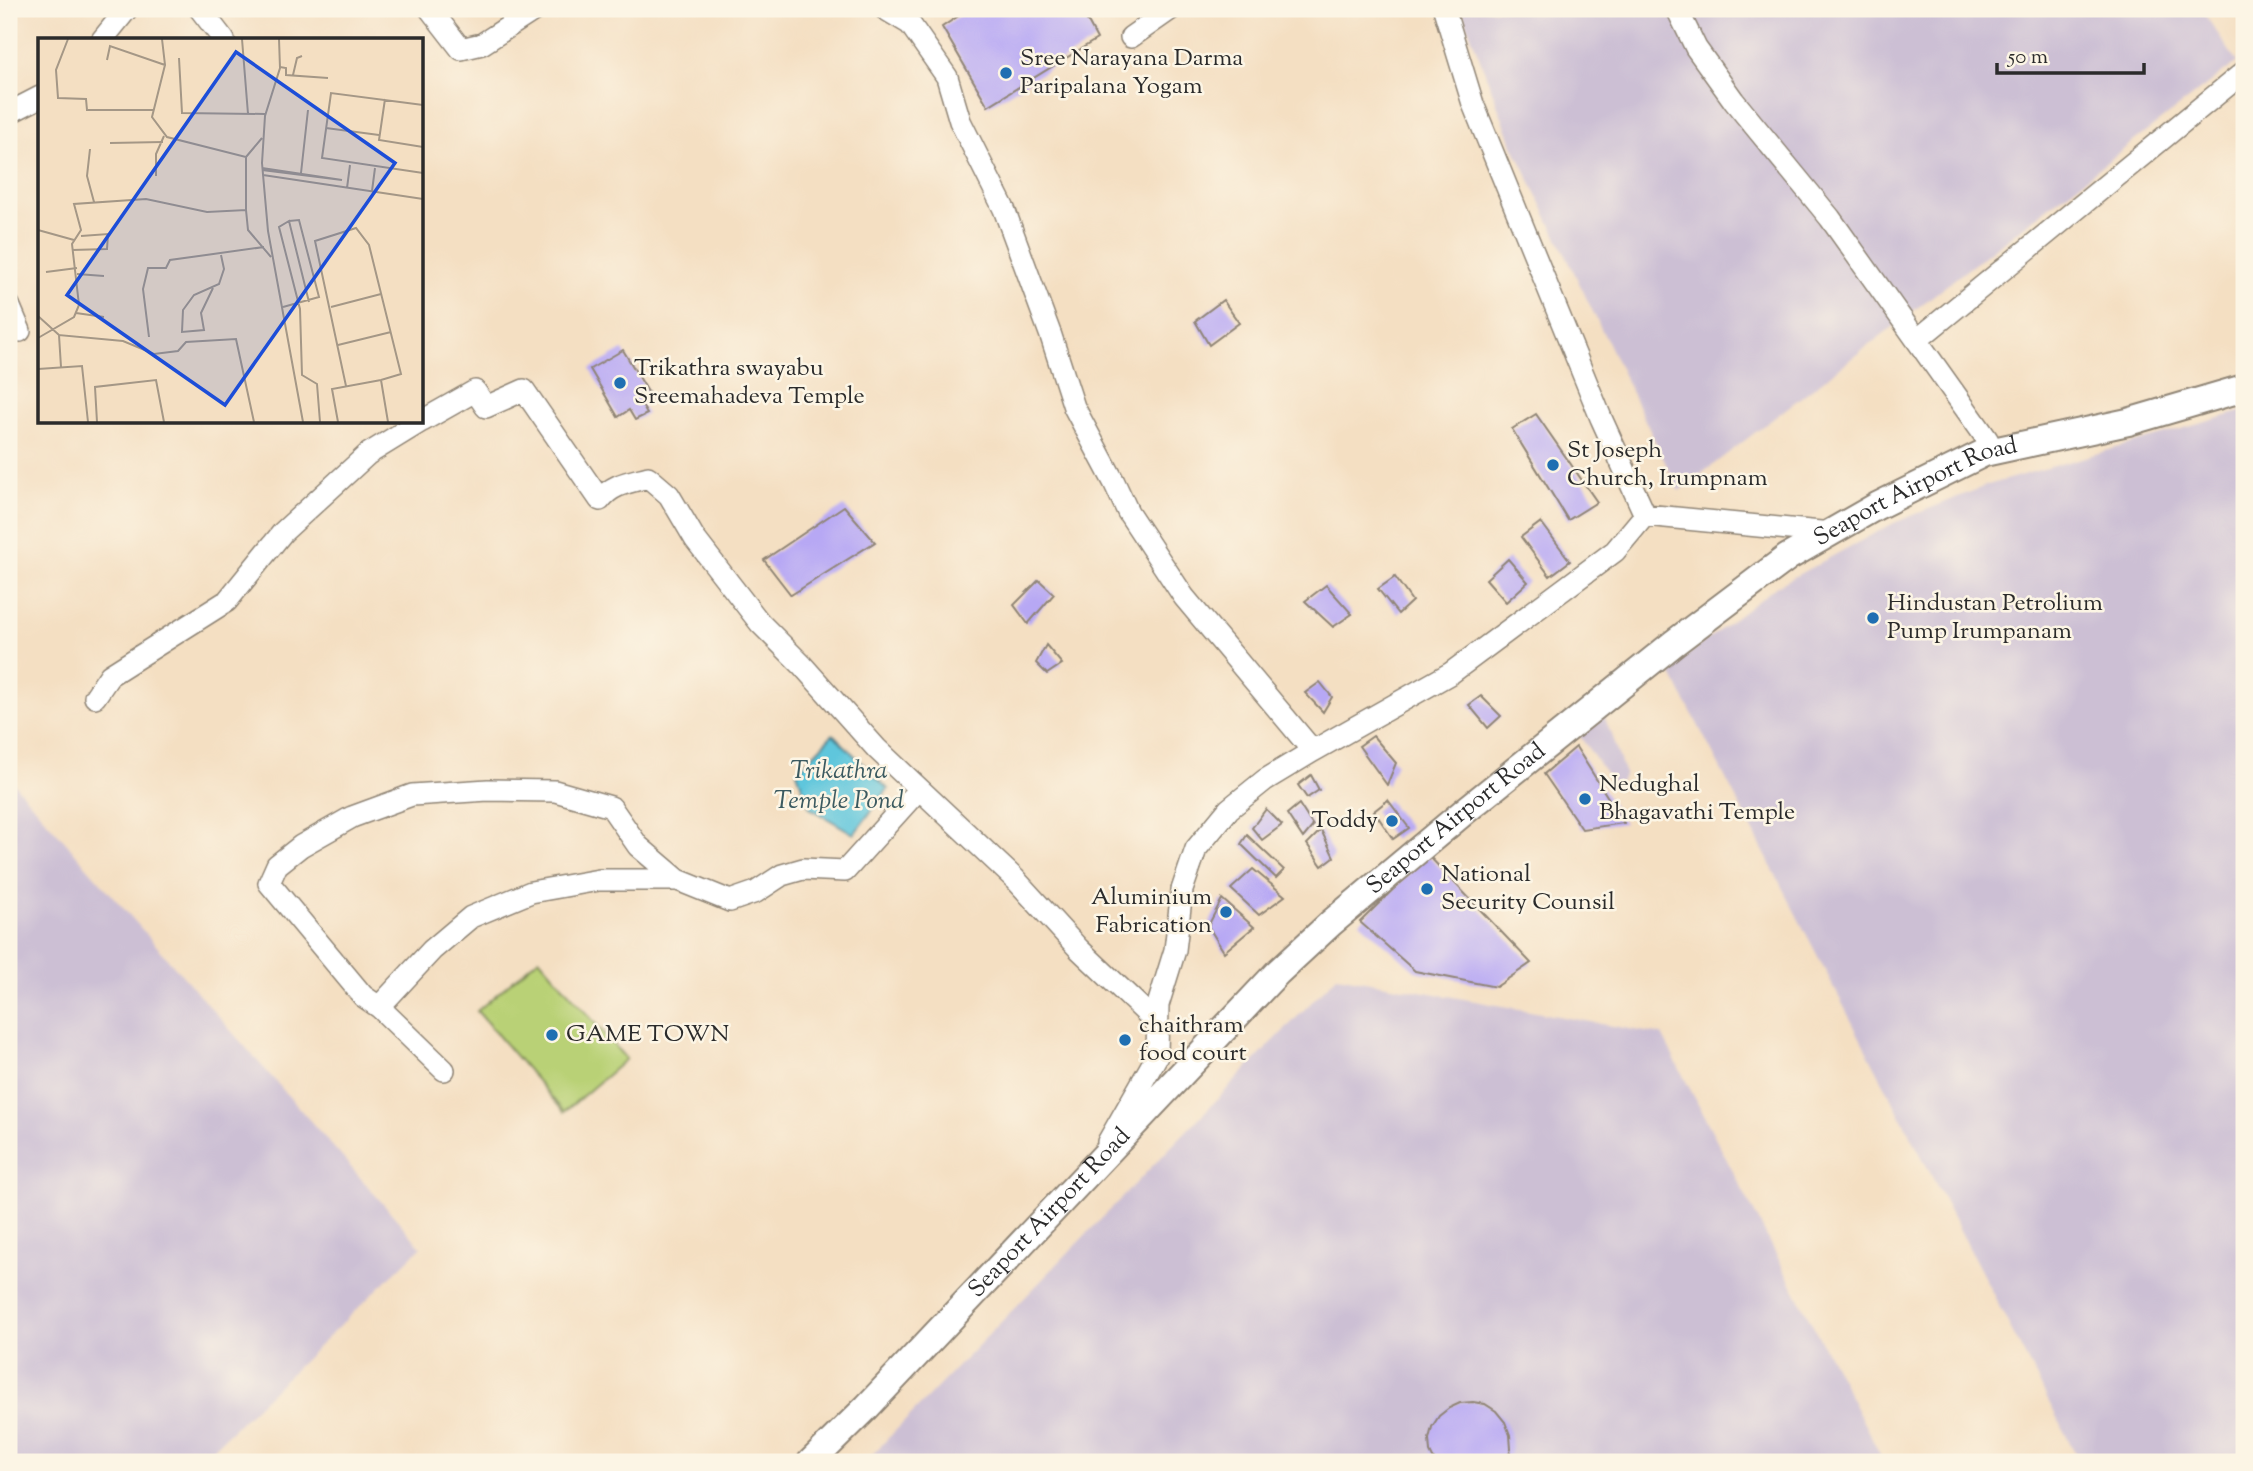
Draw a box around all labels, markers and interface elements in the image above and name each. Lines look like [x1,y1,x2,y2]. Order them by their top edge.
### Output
scale bar [1997,32,2144,76]
inset map [38,38,424,424]
place label: Sree Narayana Darma Paripalana Yogam [1020,42,1243,104]
text: 50 m [2007,43,2048,73]
marker: Sree Narayana Darma Paripalana Yogam [998,65,1014,81]
place label: Trikathra swayabu Sreemahadeva Temple [634,352,865,414]
marker: Trikathra swayabu Sreemahadeva Temple [612,375,628,391]
street label: Seaport Airport Road [1808,429,2021,555]
place label: St Joseph Church, Irumpnam [1567,434,1768,496]
marker: St Joseph Church, Irumpnam [1545,457,1561,473]
place label: Hindustan Petrolium Pump Irumpanam [1887,587,2103,649]
marker: Hindustan Petrolium Pump Irumpanam [1865,610,1881,626]
street label: Seaport Airport Road [1359,735,1554,903]
water label: Trikathra Temple Pond [774,753,904,820]
place label: Nedughal Bhagavathi Temple [1599,768,1795,830]
marker: Nedughal Bhagavathi Temple [1577,791,1593,807]
place label: Toddy [1312,804,1378,838]
marker: Toddy [1384,813,1400,829]
place label: National Security Counsil [1441,858,1615,920]
place label: Aluminium Fabrication [1091,881,1212,943]
marker: National Security Counsil [1419,881,1435,897]
marker: Aluminium Fabrication [1218,904,1234,920]
place label: chaithram food court [1139,1009,1247,1071]
place label: GAME TOWN [566,1018,729,1052]
marker: GAME TOWN [544,1027,560,1043]
marker: chaithram food court [1117,1032,1133,1048]
street label: Seaport Airport Road [961,1120,1139,1306]

